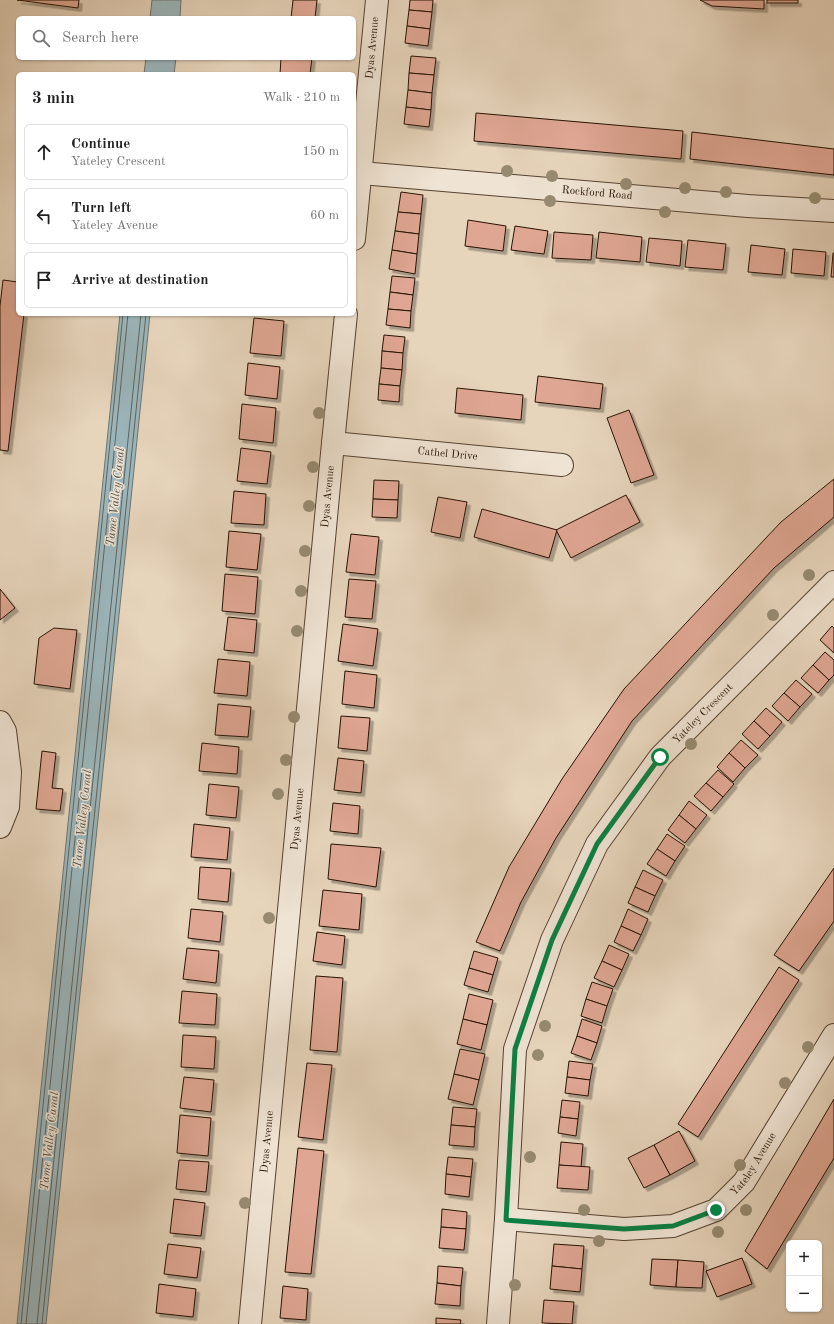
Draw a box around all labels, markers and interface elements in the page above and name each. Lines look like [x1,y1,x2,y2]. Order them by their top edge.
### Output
search box [16,16,356,60]
street label: Dyas Avenue [364,16,381,79]
icon: search [30,27,52,49]
text: Search here [62,31,139,46]
text: 3 min [32,90,75,107]
text: Walk · 210 m [263,91,340,104]
text: Continue [71,137,130,152]
icon: ahead [33,141,55,163]
text: 150 m [302,145,339,158]
text: Yateley Crescent [71,155,165,168]
street label: Rockford Road [561,185,633,202]
text: Turn left [71,201,131,216]
icon: left [33,205,55,227]
text: 60 m [310,209,339,222]
text: Yateley Avenue [71,219,158,232]
icon: arrive [33,269,55,291]
text: Arrive at destination [71,273,209,288]
street label: Cathel Drive [417,446,478,462]
water label: Tame Valley Canal [105,447,127,547]
street label: Dyas Avenue [320,465,336,528]
street label: Yateley Crescent [671,681,735,746]
route start [651,748,669,766]
water label: Tame Valley Canal [72,769,94,869]
street label: Dyas Avenue [289,788,306,851]
water label: Tame Valley Canal [39,1091,61,1191]
street label: Dyas Avenue [259,1110,276,1173]
street label: Yateley Avenue [728,1131,778,1198]
route end [707,1201,725,1219]
map controls [786,1240,822,1312]
button: + [786,1240,822,1276]
button: − [786,1276,822,1312]

